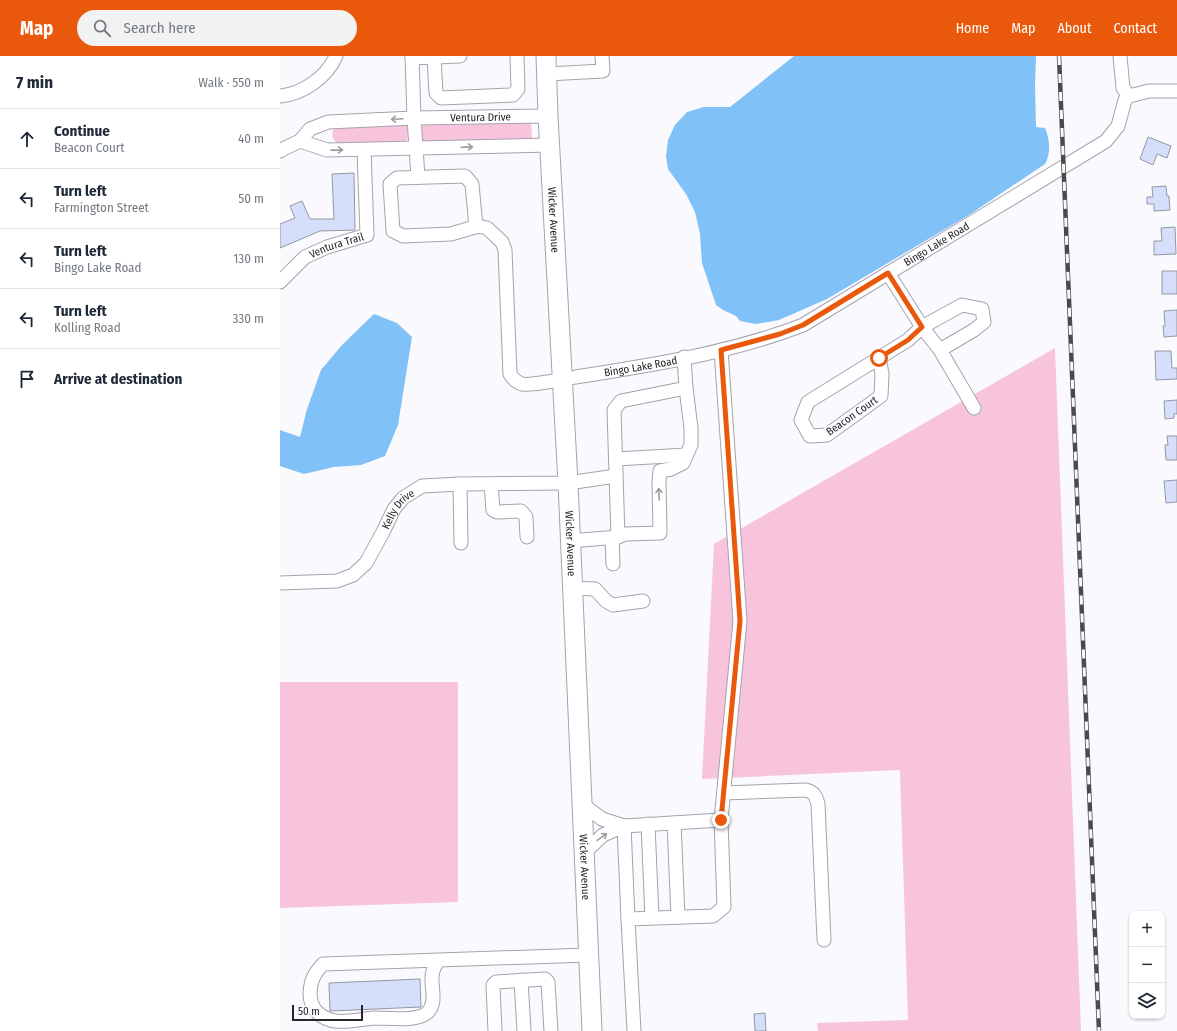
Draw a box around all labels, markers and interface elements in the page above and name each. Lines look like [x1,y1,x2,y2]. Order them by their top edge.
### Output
search box [77,10,357,46]
text: Map [20,17,53,40]
icon: search [91,17,113,39]
text: Search here [123,19,196,37]
text: Home [956,20,989,37]
text: Map [1011,20,1035,37]
text: About [1057,20,1092,37]
text: Contact [1114,20,1157,37]
text: 7 min [16,72,53,93]
text: Walk · 550 m [198,75,264,90]
street label: Ventura Drive [450,110,511,124]
one-way arrow [391,115,404,122]
text: Continue [54,122,110,140]
icon: ahead [16,128,38,150]
text: 40 m [238,131,264,146]
text: Beacon Court [54,140,125,155]
one-way arrow [460,143,473,151]
one-way arrow [330,146,343,154]
text: Turn left [54,182,107,200]
street label: Wicker Avenue [545,187,562,253]
icon: left [16,188,38,210]
text: 50 m [238,191,264,206]
text: Farmington Street [54,200,149,215]
street label: Bingo Lake Road [901,219,972,269]
street label: Ventura Trail [307,230,365,261]
text: Turn left [54,242,107,260]
icon: left [16,248,38,270]
text: 130 m [233,251,264,266]
text: Bingo Lake Road [54,260,141,275]
text: Turn left [54,302,107,320]
icon: left [16,308,38,330]
text: 330 m [232,311,264,326]
text: Kolling Road [54,320,121,335]
route start [870,349,888,367]
street label: Bingo Lake Road [603,353,678,379]
icon: arrive [16,368,38,390]
text: Arrive at destination [54,370,182,388]
street label: Beacon Court [824,393,881,438]
street label: Kelly Drive [379,486,417,531]
one-way arrow [655,488,663,501]
street label: Wicker Avenue [563,510,579,577]
route end [712,811,730,829]
one-way arrow [596,833,607,841]
street label: Wicker Avenue [577,834,593,900]
map controls [1129,911,1165,1019]
button: + [1129,911,1165,947]
button: − [1129,947,1165,983]
button: layers [1129,983,1165,1019]
scale bar [292,1003,363,1022]
text: 50 m [298,1005,320,1018]

